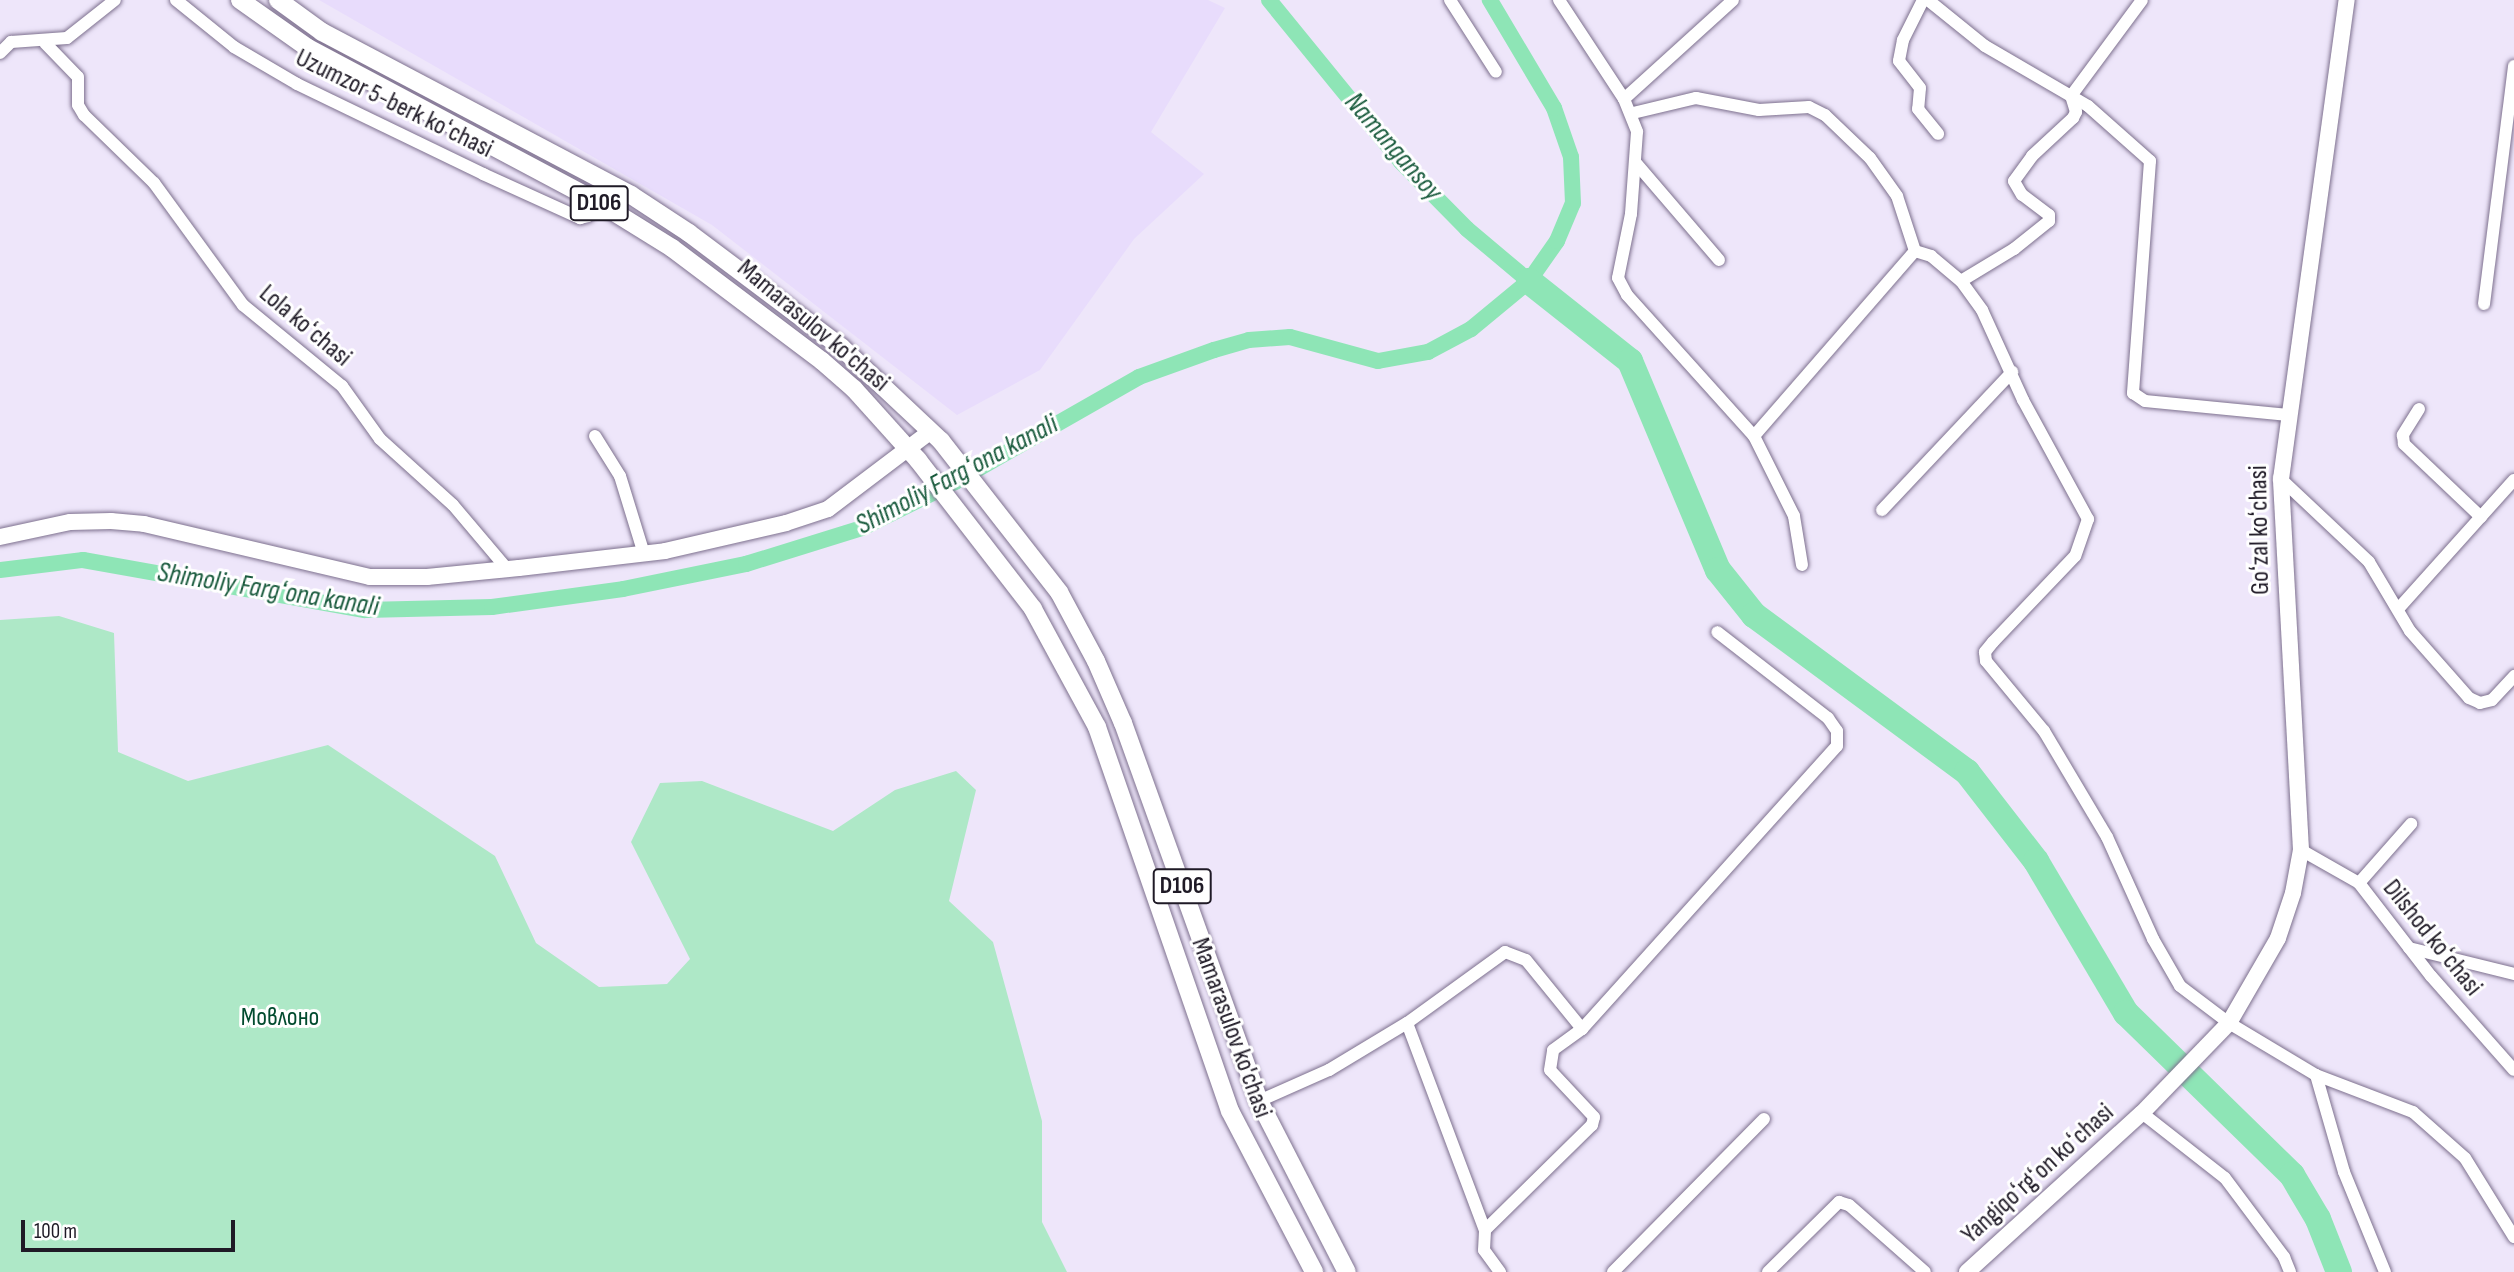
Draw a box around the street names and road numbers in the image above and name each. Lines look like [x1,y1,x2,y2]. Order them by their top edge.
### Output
street label: Uzumzor 5-berk koʻchasi [290,43,498,165]
road number: D106 [569,182,629,224]
street label: Mamarasulov ko'chasi [731,253,895,399]
street label: Lola koʻchasi [252,278,358,374]
street label: Goʻzal koʻchasi [2243,465,2277,595]
road number: D106 [1152,866,1212,906]
street label: Dilshod koʻchasi [2376,874,2488,1002]
street label: Mamarasulov ko'chasi [1184,934,1278,1122]
street label: Yangiqoʻrgʻon koʻchasi [1955,1097,2121,1251]

